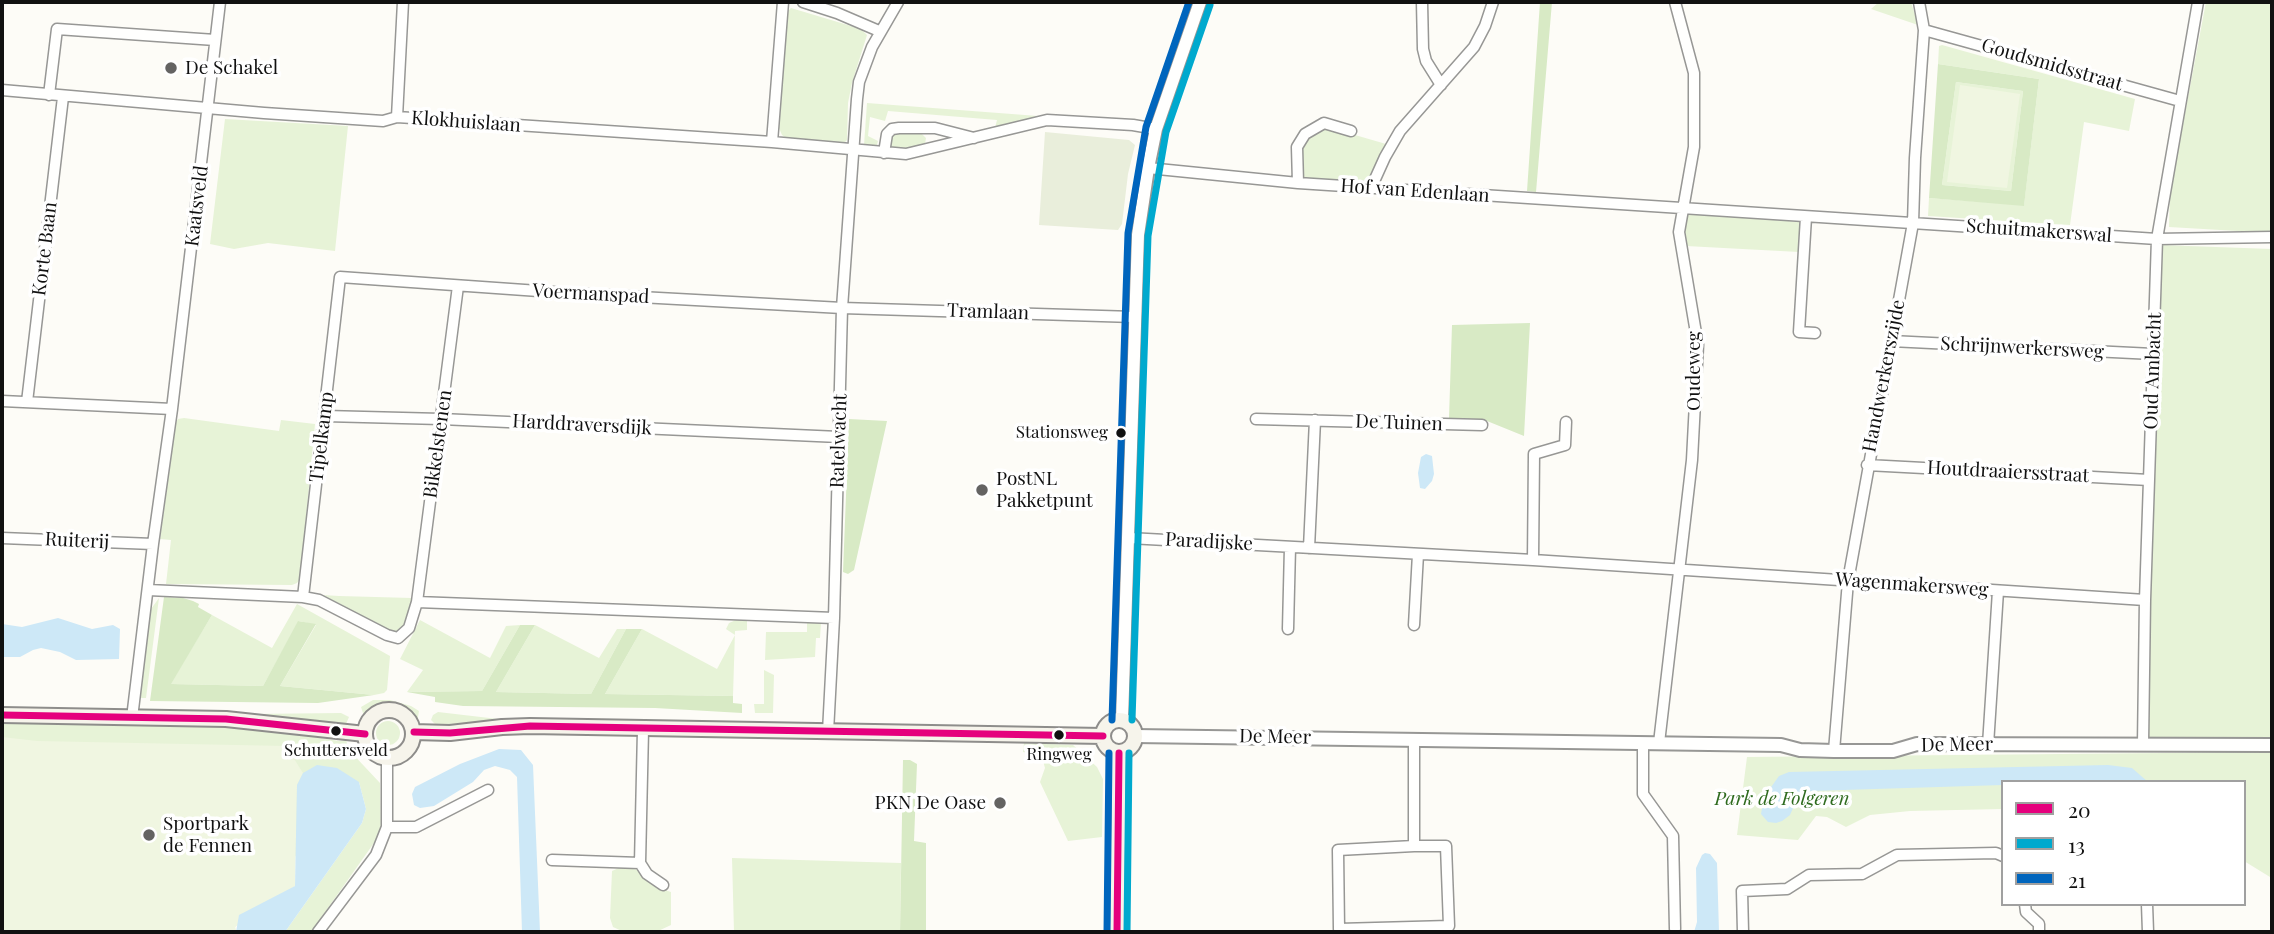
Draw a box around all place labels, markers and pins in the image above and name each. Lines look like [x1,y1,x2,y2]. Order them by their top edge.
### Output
place label: De Schakel [185,57,278,79]
marker: De Schakel [163,60,179,76]
place label: Stationsweg [1016,423,1108,443]
marker: Stationsweg [1114,426,1128,440]
place label: PostNL Pakketpunt [996,468,1093,512]
marker: PostNL Pakketpunt [974,482,990,498]
marker: Schuttersveld [329,724,343,738]
marker: Ringweg [1052,728,1066,742]
place label: Schuttersveld [284,741,388,761]
place label: Ringweg [1026,745,1092,765]
place label: PKN De Oase [875,792,986,814]
marker: PKN De Oase [992,795,1008,811]
place label: Sportpark de Fennen [163,813,252,857]
marker: Sportpark de Fennen [141,827,157,843]

